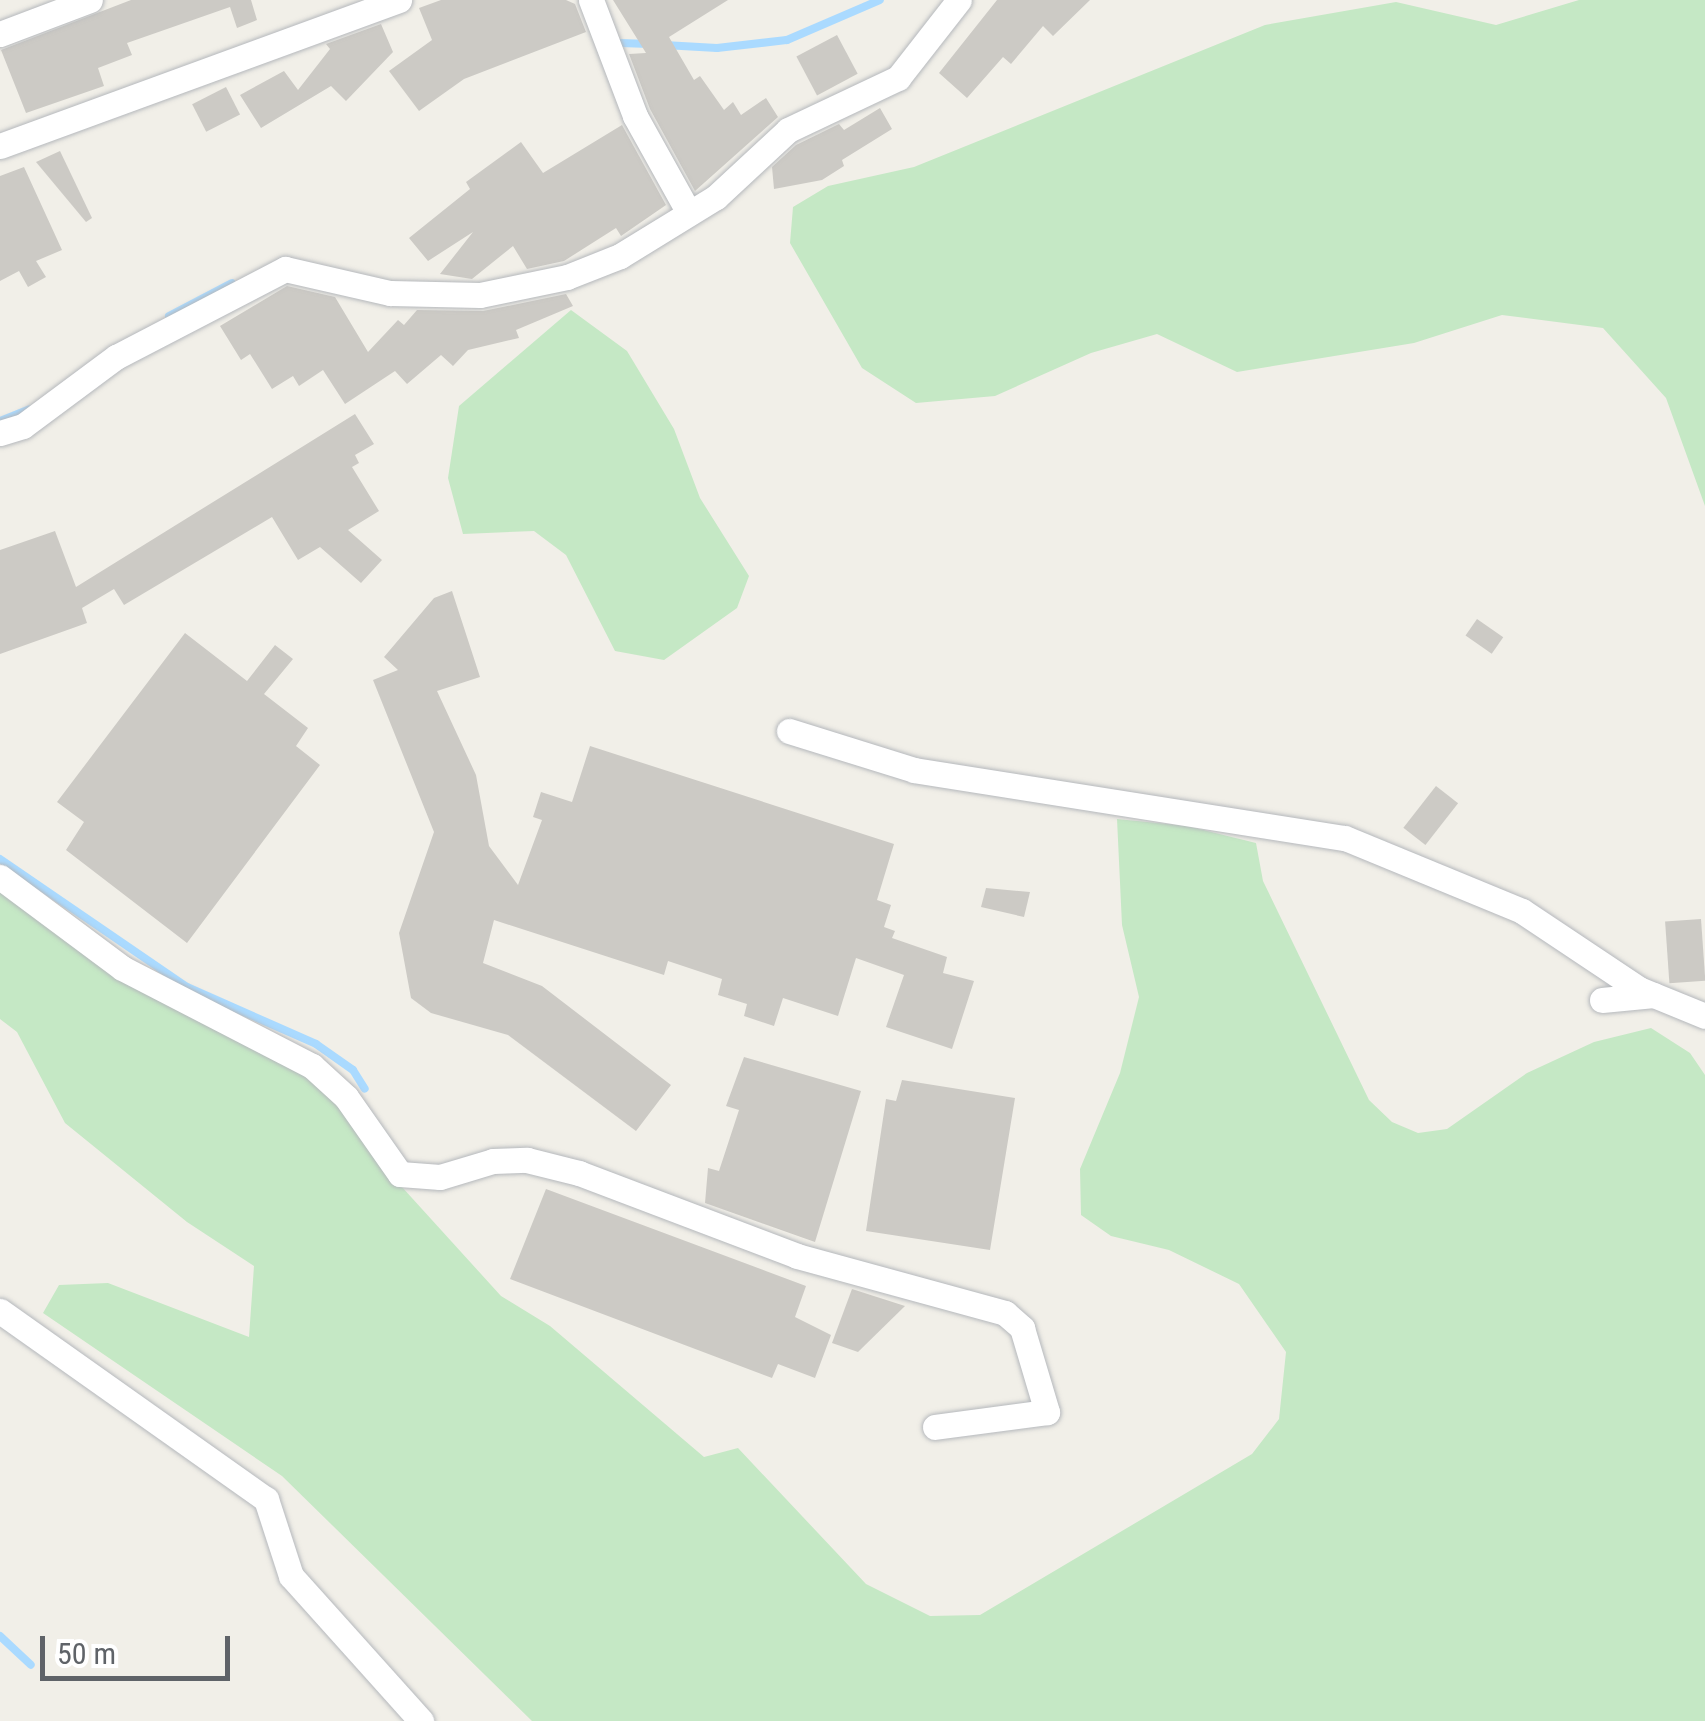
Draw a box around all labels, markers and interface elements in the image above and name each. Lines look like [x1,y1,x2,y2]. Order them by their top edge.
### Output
scale bar [45,1616,235,1678]
text: 50 m [57,1636,116,1671]

